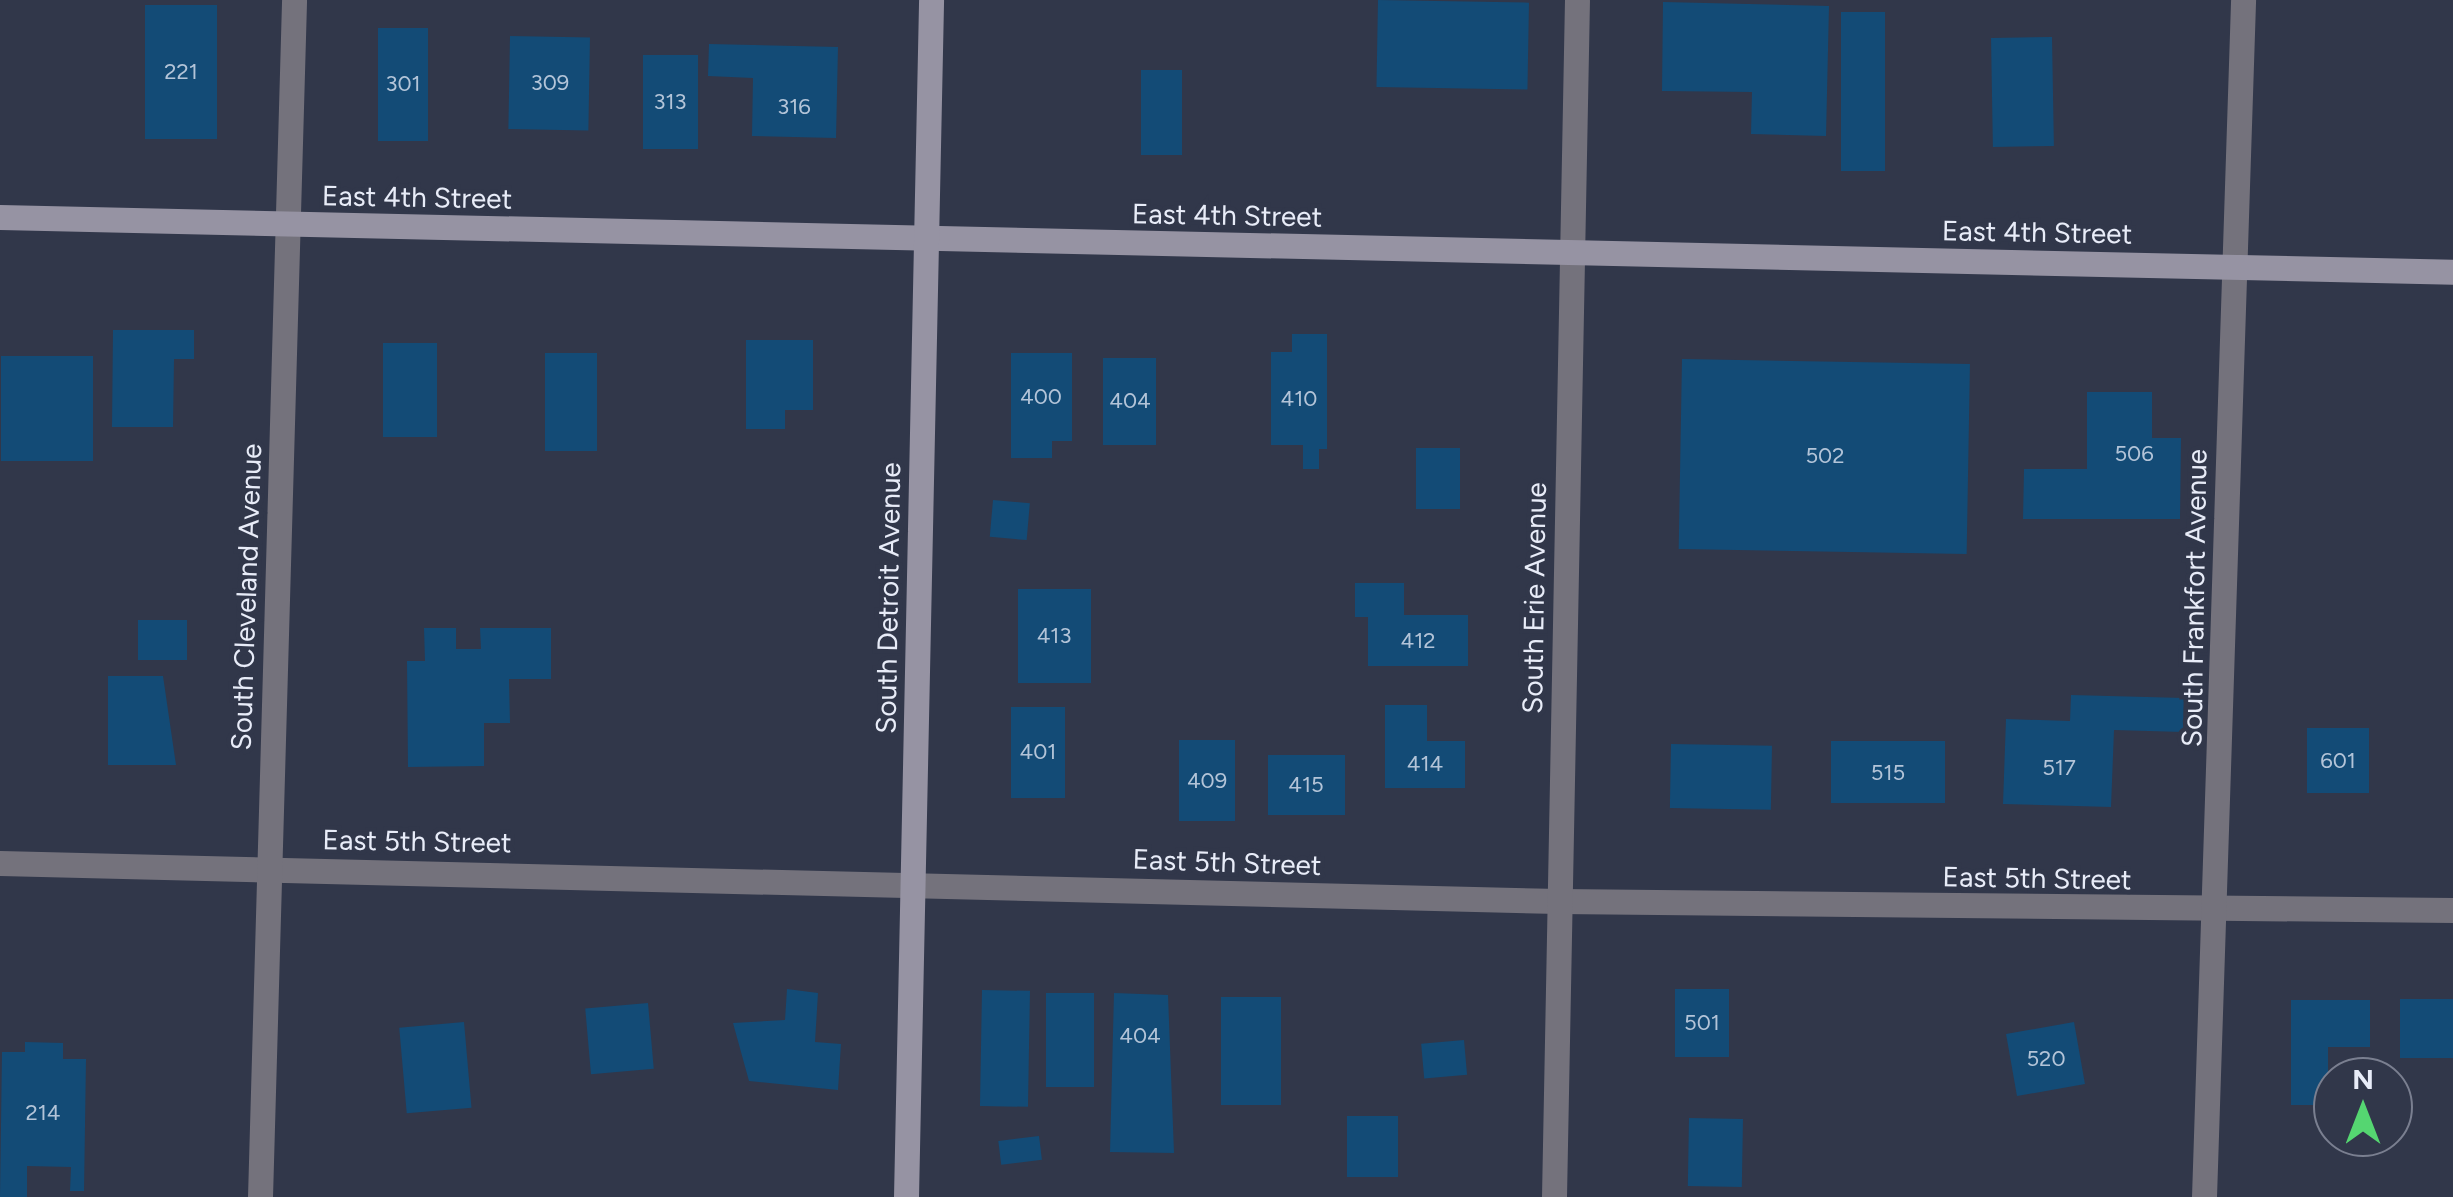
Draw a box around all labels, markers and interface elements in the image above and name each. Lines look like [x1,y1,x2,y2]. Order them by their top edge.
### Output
house number: 221 [164,59,198,85]
house number: 309 [531,70,569,96]
house number: 301 [385,71,421,97]
house number: 313 [653,89,687,115]
house number: 316 [777,94,811,120]
street label: East 4th Street [322,179,512,215]
street label: East 4th Street [1132,197,1322,233]
street label: East 4th Street [1942,214,2132,250]
house number: 400 [1020,384,1062,410]
house number: 410 [1281,386,1317,412]
house number: 404 [1109,388,1151,414]
house number: 506 [2114,441,2154,467]
street label: South Cleveland Avenue [224,443,268,751]
house number: 502 [1805,443,1845,469]
street label: South Frankfort Avenue [2175,449,2213,747]
street label: South Detroit Avenue [869,462,907,734]
street label: South Erie Avenue [1515,482,1553,714]
house number: 413 [1037,623,1071,649]
house number: 412 [1400,628,1436,654]
house number: 401 [1020,739,1056,765]
house number: 601 [2320,748,2356,774]
house number: 414 [1407,751,1443,777]
house number: 517 [2042,755,2076,781]
house number: 515 [1871,760,1905,786]
house number: 409 [1187,768,1227,794]
house number: 415 [1288,772,1324,798]
street label: East 5th Street [322,823,512,859]
street label: East 5th Street [1132,842,1322,882]
street label: East 5th Street [1942,860,2132,896]
house number: 501 [1684,1010,1720,1036]
house number: 404 [1119,1023,1161,1049]
house number: 520 [2026,1046,2066,1072]
north arrow [2313,1057,2413,1157]
text: N [2352,1062,2374,1096]
house number: 214 [25,1100,61,1126]

